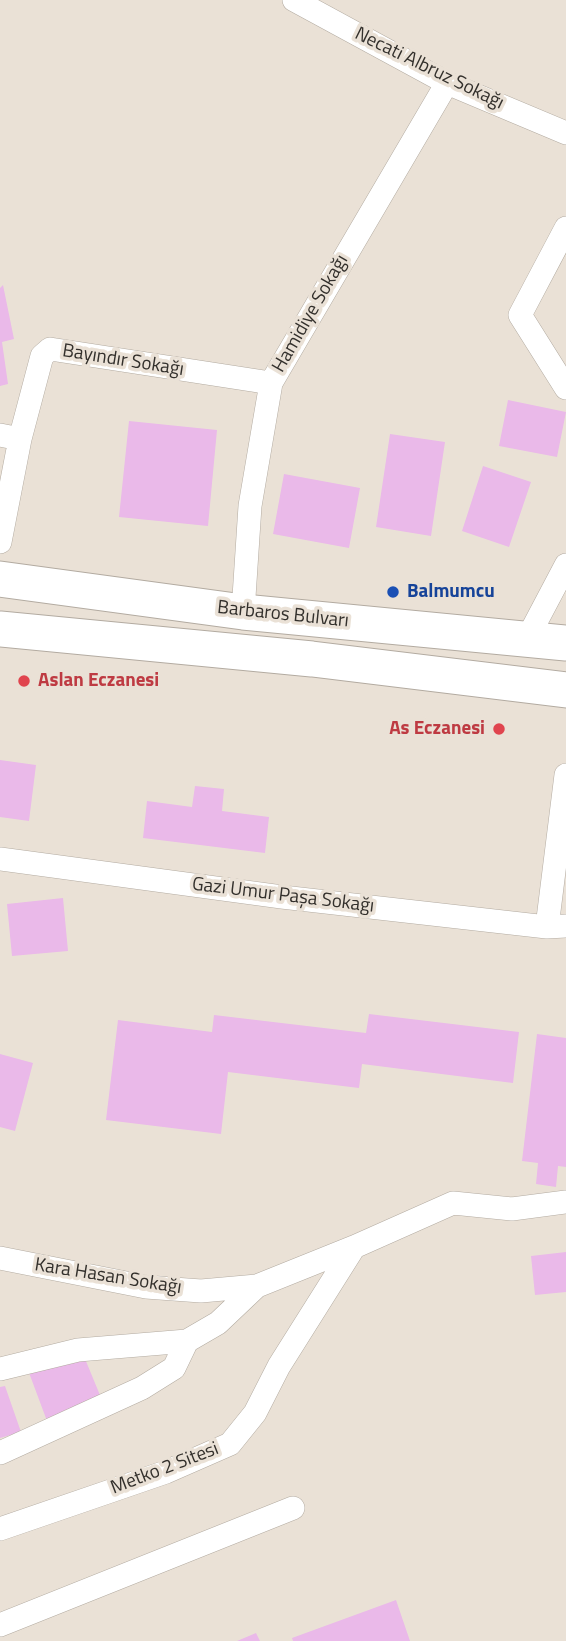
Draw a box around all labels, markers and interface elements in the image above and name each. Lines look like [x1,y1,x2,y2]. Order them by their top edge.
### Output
street label: Necati Albruz Sokağı [351,23,507,115]
street label: Hamidiye Sokağı [268,251,354,377]
street label: Bayındır Sokağı [61,340,185,382]
place label: Balmumcu [407,581,495,603]
marker: Balmumcu [385,584,401,600]
street label: Barbaros Bulvarı [216,597,350,633]
place label: Aslan Eczanesi [38,670,159,692]
marker: Aslan Eczanesi [16,673,32,689]
place label: As Eczanesi [389,718,485,740]
marker: As Eczanesi [491,721,507,737]
street label: Gazi Umur Paşa Sokağı [191,874,375,918]
street label: Kara Hasan Sokağı [33,1254,183,1300]
street label: Metko 2 Sitesi [108,1438,222,1500]

